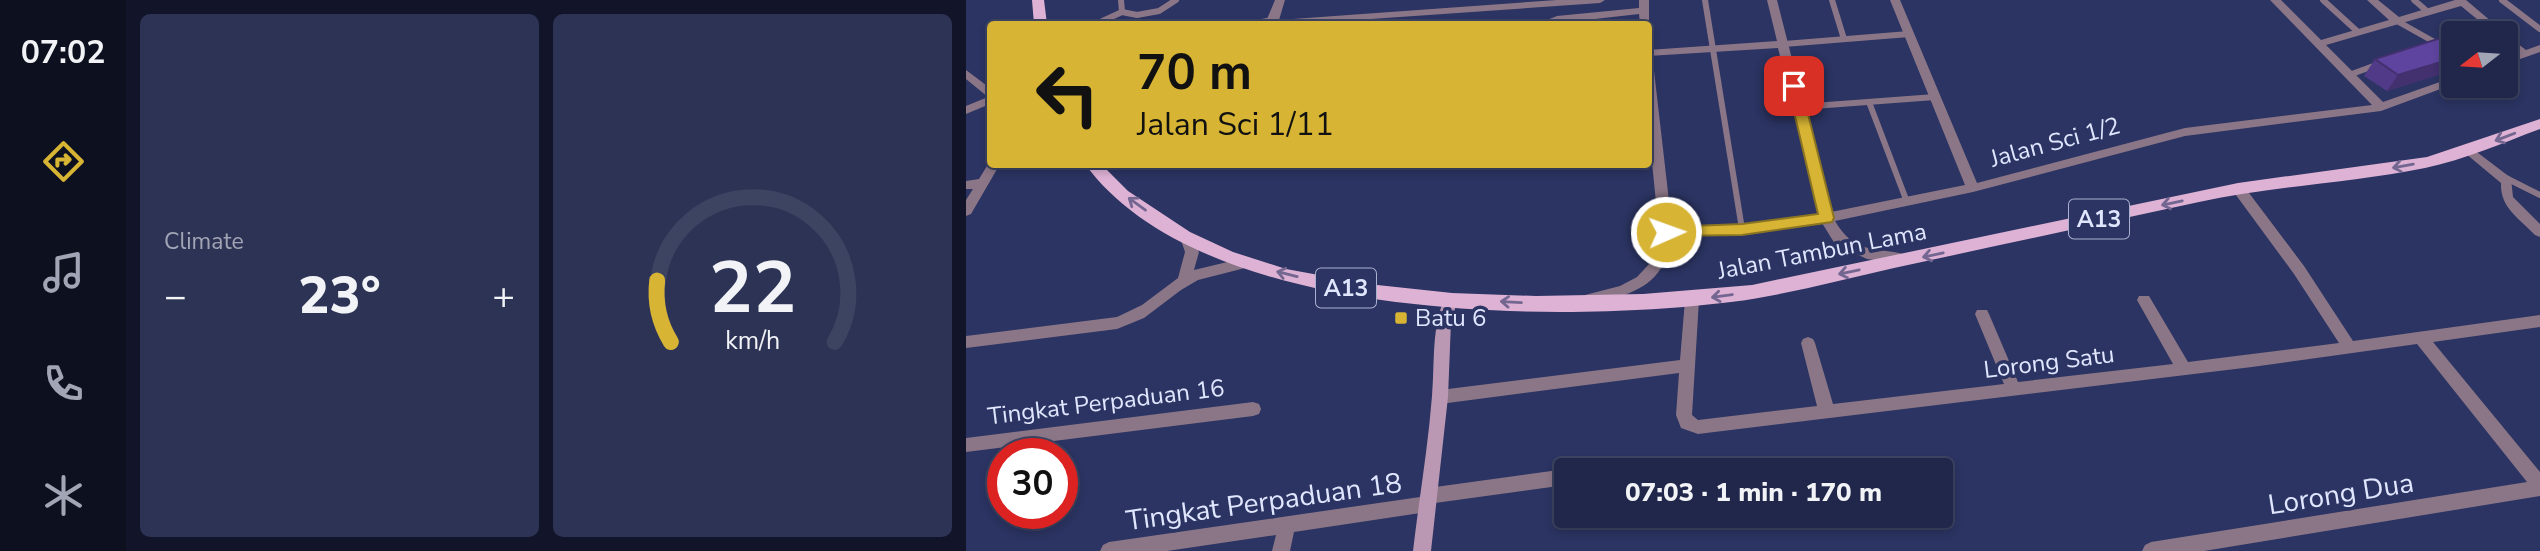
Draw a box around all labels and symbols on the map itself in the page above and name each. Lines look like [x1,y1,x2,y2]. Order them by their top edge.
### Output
north arrow [2441,21,2518,98]
pin [1764,56,1824,116]
street label: Jalan Sci 1/2 [1986,109,2124,175]
one-way arrow [2494,132,2516,144]
one-way arrow [2392,160,2415,173]
position arrow [1629,195,1703,269]
one-way arrow [2161,196,2184,210]
one-way arrow [1128,197,1147,212]
road number: A13 [2069,200,2129,238]
street label: Jalan Tambun Lama [1714,215,1929,287]
one-way arrow [1922,248,1945,262]
one-way arrow [1838,265,1861,279]
one-way arrow [1276,267,1299,280]
road number: A13 [1316,268,1376,308]
one-way arrow [1711,290,1734,303]
one-way arrow [1501,295,1523,308]
place label: Batu 6 [1415,302,1486,334]
marker: Batu 6 [1393,310,1409,326]
street label: Lorong Satu [1982,338,2116,386]
street label: Tingkat Perpaduan 16 [986,372,1226,432]
speed limit sign: 30 [987,438,1078,529]
street label: Tingkat Perpaduan 18 [1124,464,1404,540]
street label: Lorong Dua [2265,464,2417,524]

